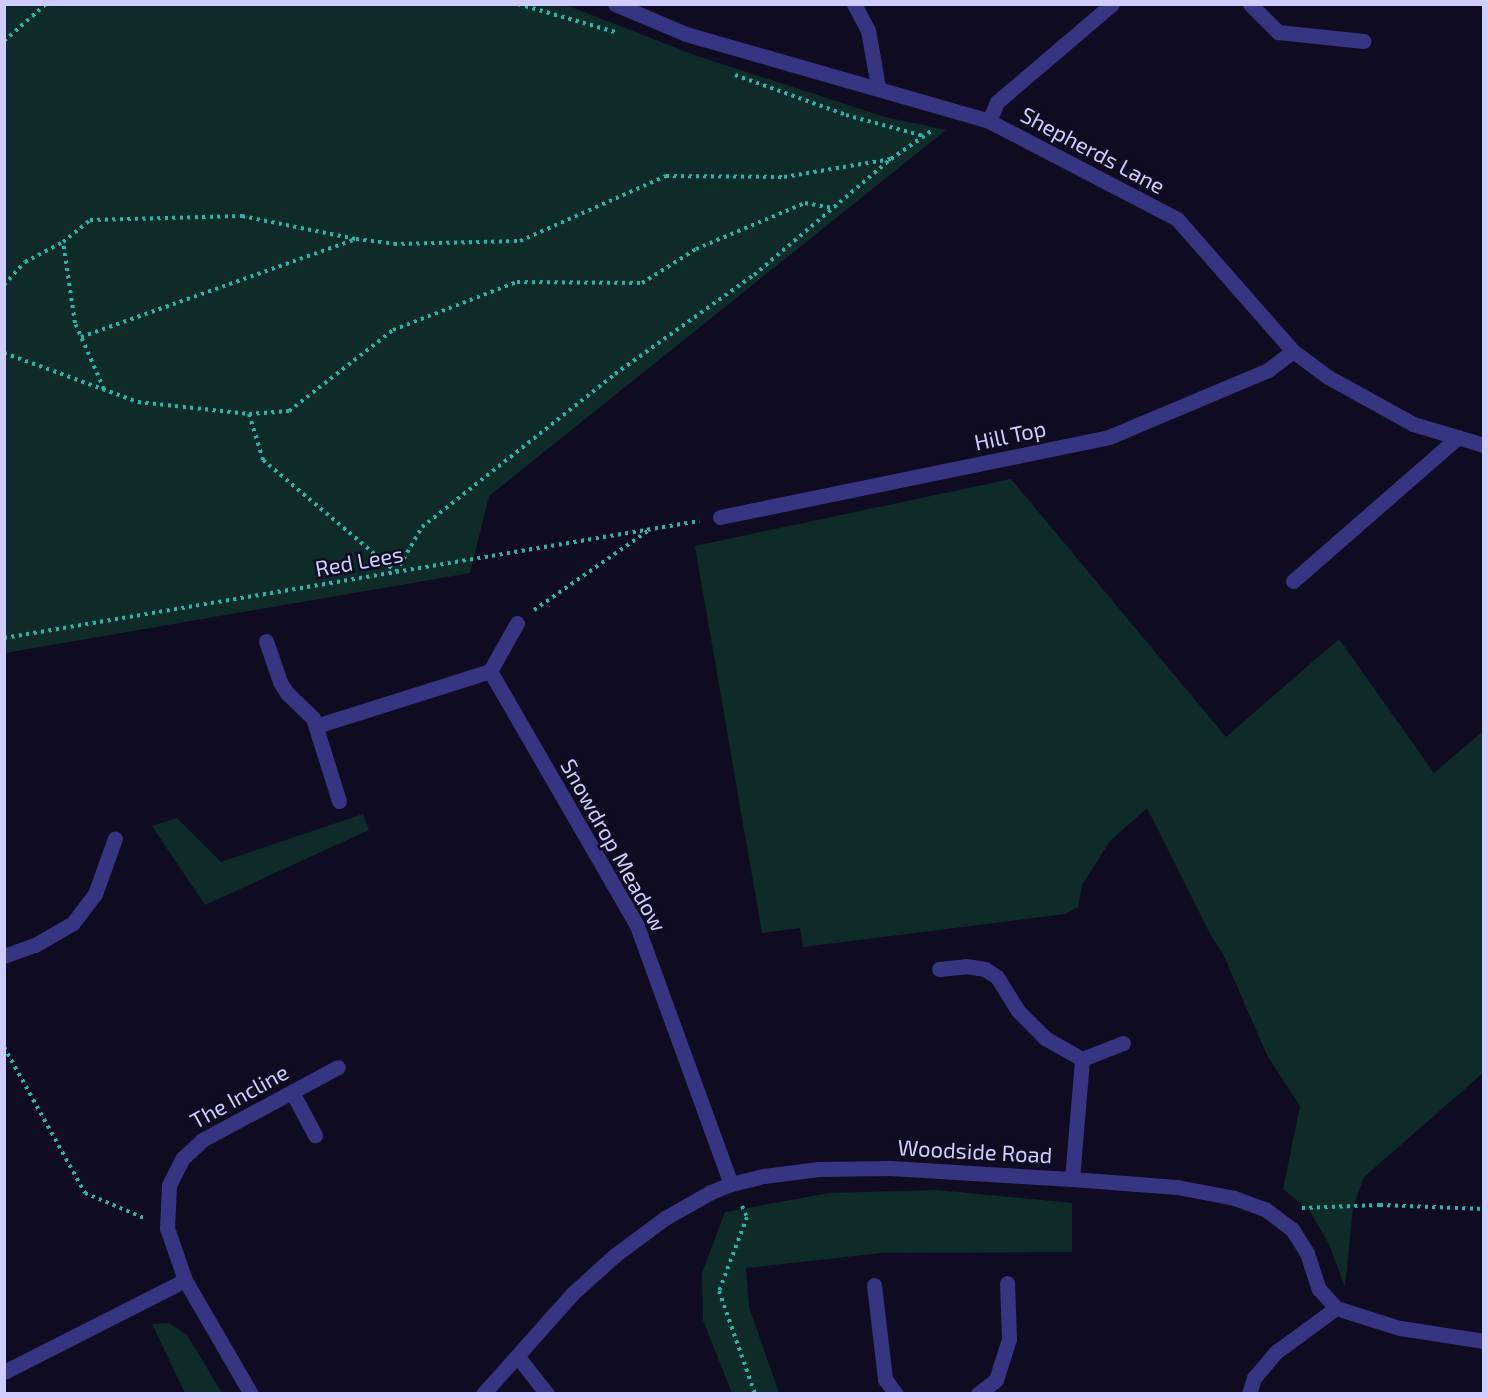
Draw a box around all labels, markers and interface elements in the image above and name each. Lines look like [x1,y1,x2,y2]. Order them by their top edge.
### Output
street label: Shepherds Lane [1016,101,1170,199]
street label: Hill Top [971,414,1049,456]
street label: Red Lees [313,540,405,582]
street label: Snowdrop Meadow [556,754,672,936]
street label: The Incline [185,1058,293,1134]
street label: Woodside Road [897,1134,1053,1168]

